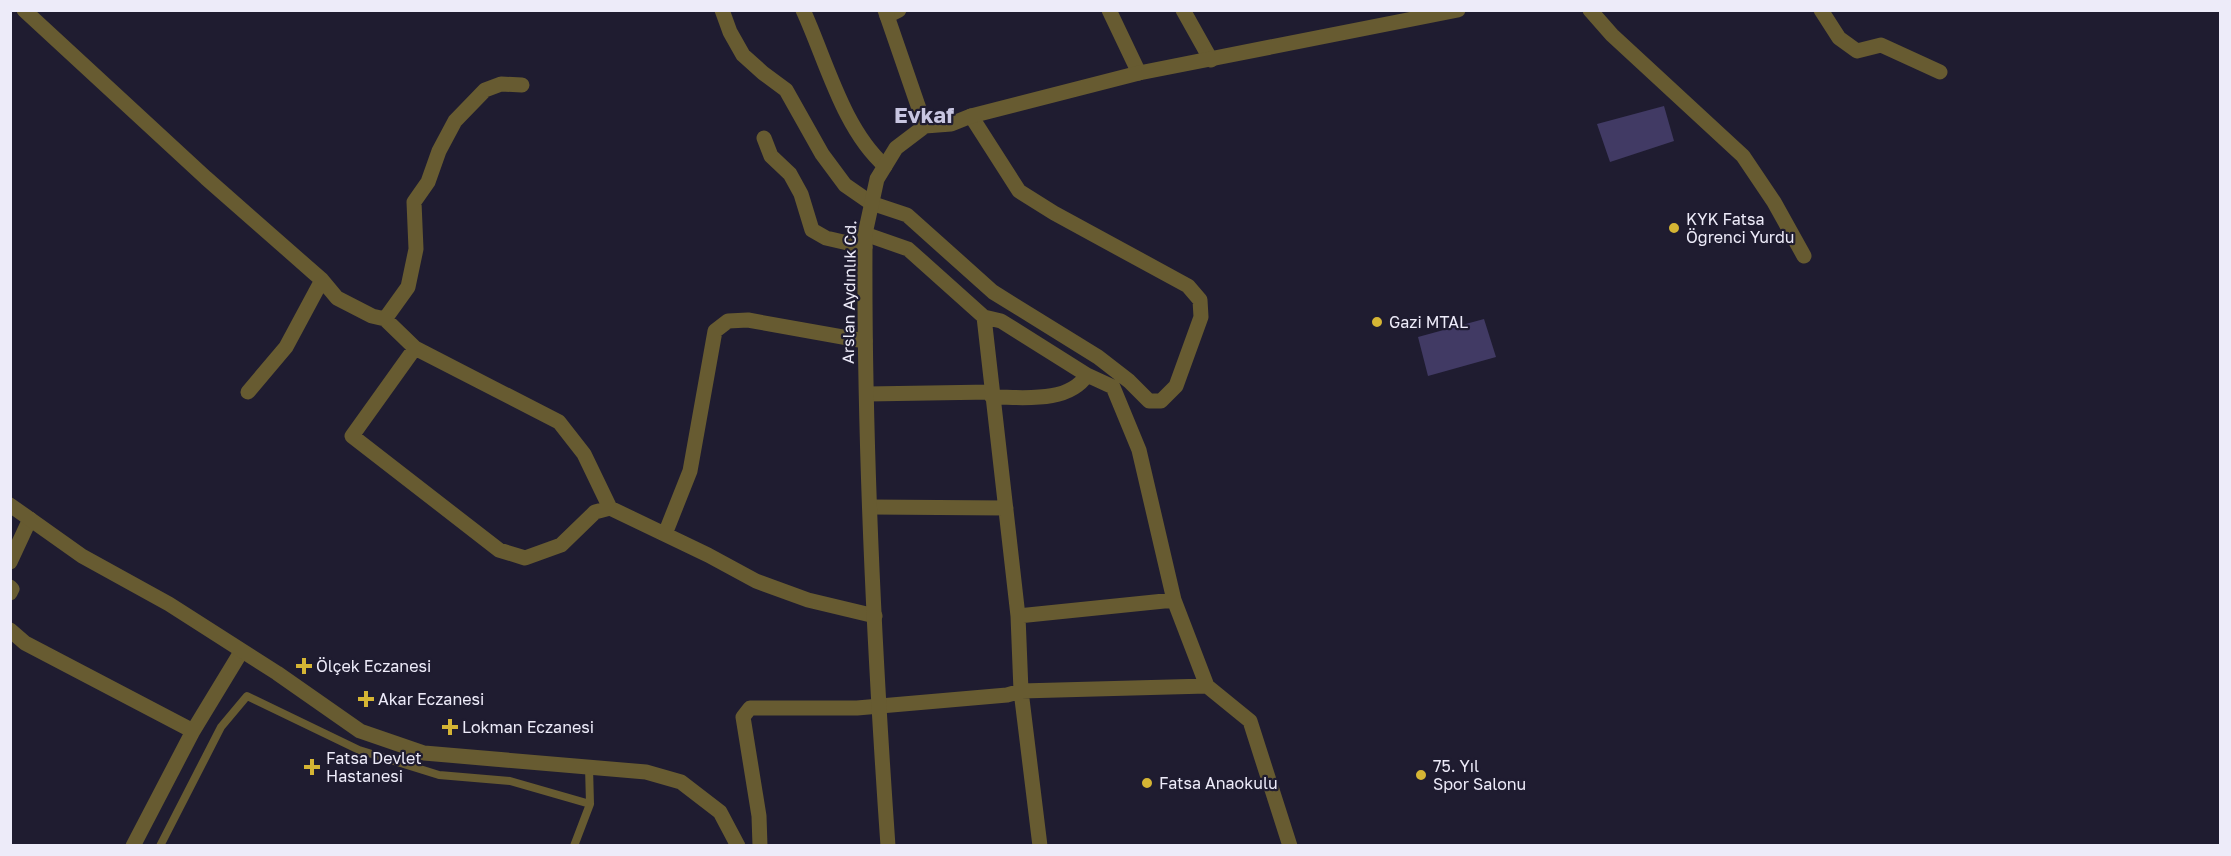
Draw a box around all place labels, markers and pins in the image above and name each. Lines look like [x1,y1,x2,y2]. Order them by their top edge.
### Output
place label: KYK Fatsa Öğrenci Yurdu [1686,209,1794,247]
marker: KYK Fatsa Öğrenci Yurdu [1667,221,1681,235]
place label: Gazi MTAL [1389,312,1468,332]
marker: Gazi MTAL [1370,315,1384,329]
place label: Ölçek Eczanesi [316,656,431,676]
marker: Ölçek Eczanesi [297,659,311,673]
place label: Akar Eczanesi [378,689,484,709]
marker: Akar Eczanesi [359,692,373,706]
place label: Lokman Eczanesi [462,717,594,737]
marker: Lokman Eczanesi [443,720,457,734]
place label: Fatsa Devlet Hastanesi [326,748,422,786]
place label: 75. Yıl Spor Salonu [1433,756,1526,794]
marker: Fatsa Devlet Hastanesi [303,758,321,776]
marker: 75. Yıl Spor Salonu [1414,768,1428,782]
place label: Fatsa Anaokulu [1159,773,1278,793]
marker: Fatsa Anaokulu [1140,776,1154,790]

